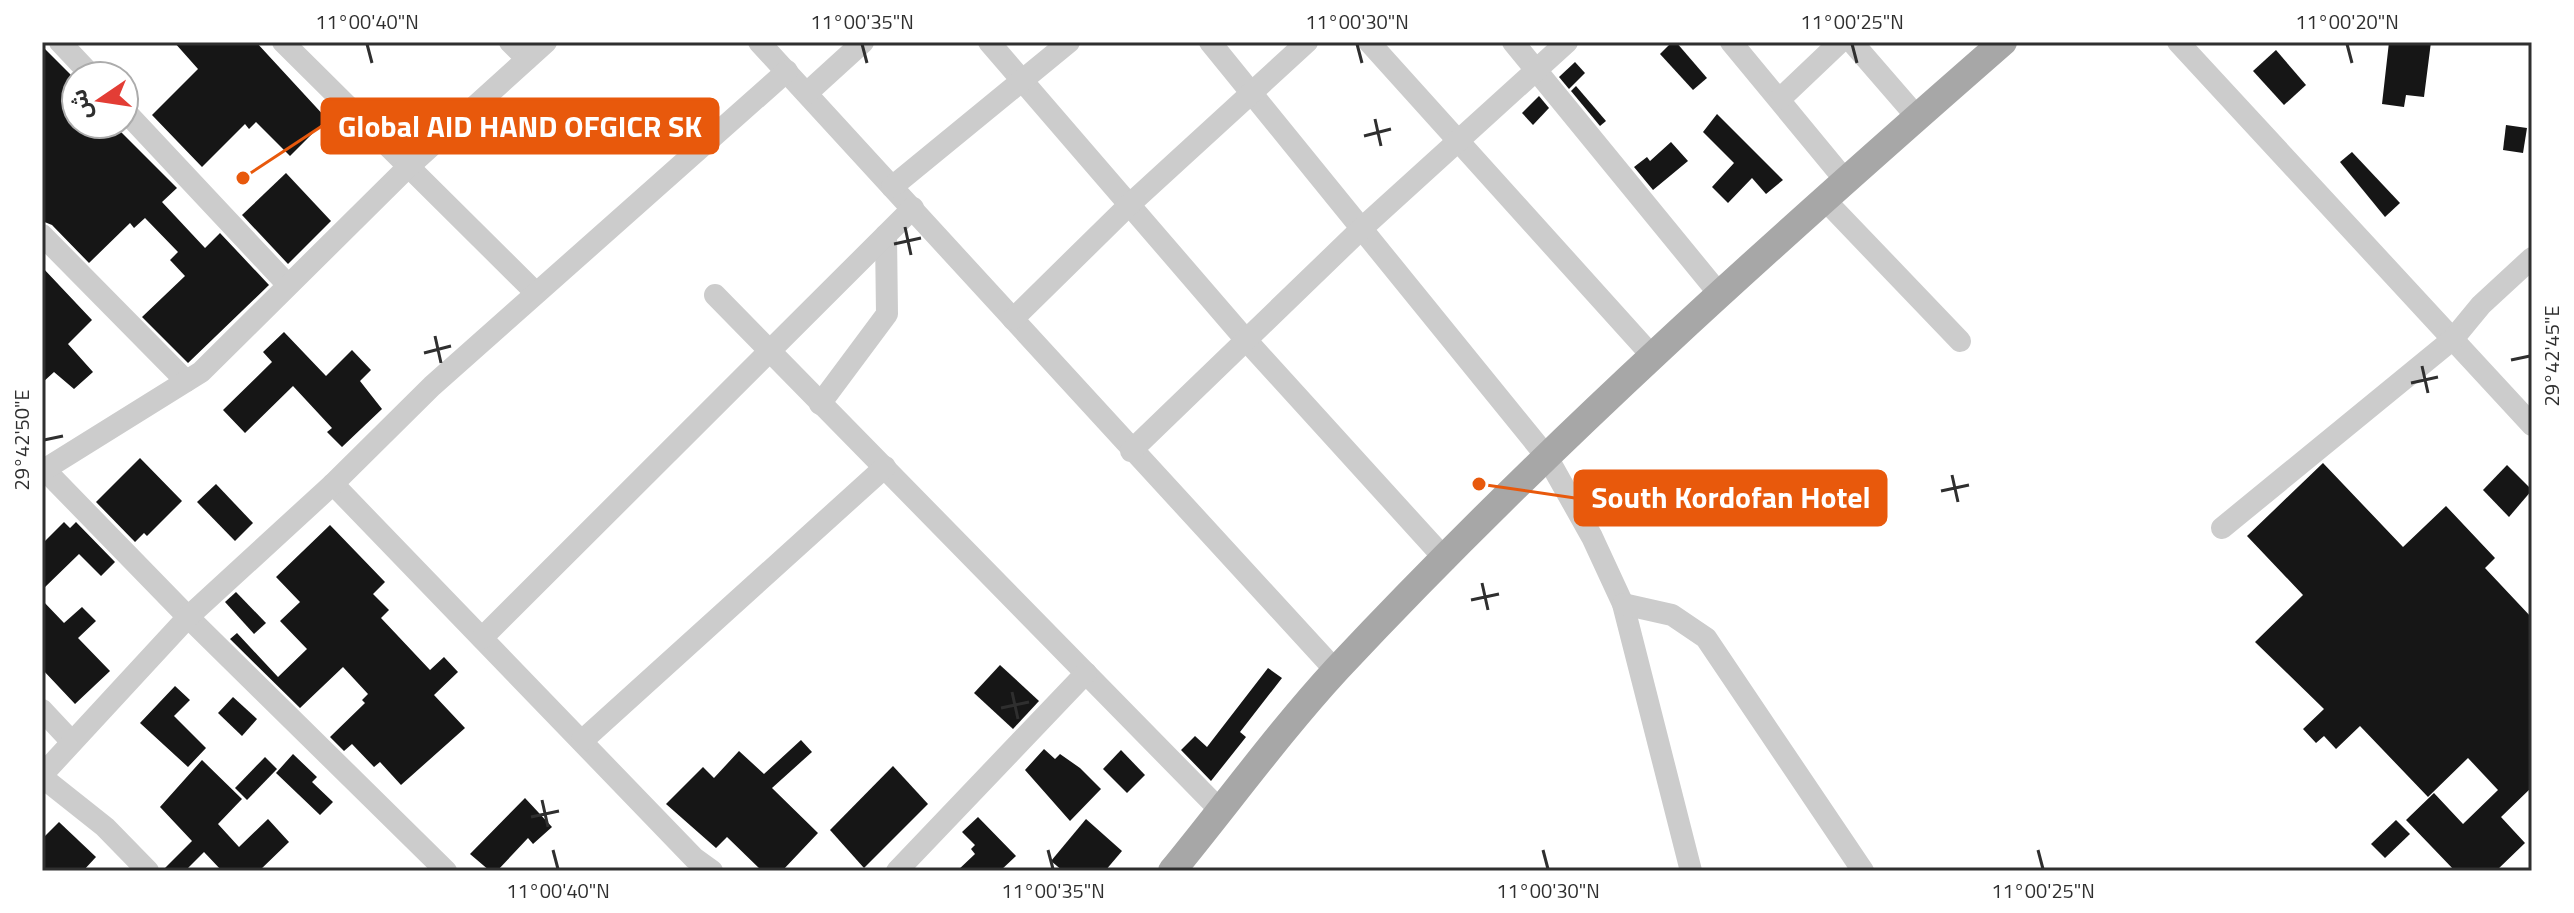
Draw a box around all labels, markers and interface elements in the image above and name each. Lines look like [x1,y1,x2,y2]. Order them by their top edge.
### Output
text: 11°00'40"N [315,6,419,37]
text: 11°00'35"N [810,6,914,37]
text: 11°00'30"N [1305,6,1409,37]
text: 11°00'25"N [1800,6,1904,37]
text: 11°00'20"N [2295,6,2399,37]
north arrow [60,60,140,140]
text: ش [61,86,100,123]
callout: Global AID HAND OFGICR SK [322,99,718,153]
text: Global AID HAND OFGICR SK [338,103,702,149]
text: 29°42'45"E [2536,305,2567,407]
text: 29°42'50"E [6,389,37,491]
callout: South Kordofan Hotel [1575,471,1886,525]
text: South Kordofan Hotel [1591,474,1871,520]
text: 11°00'40"N [506,875,610,906]
text: 11°00'35"N [1001,875,1105,906]
text: 11°00'30"N [1496,875,1600,906]
text: 11°00'25"N [1991,875,2095,906]

